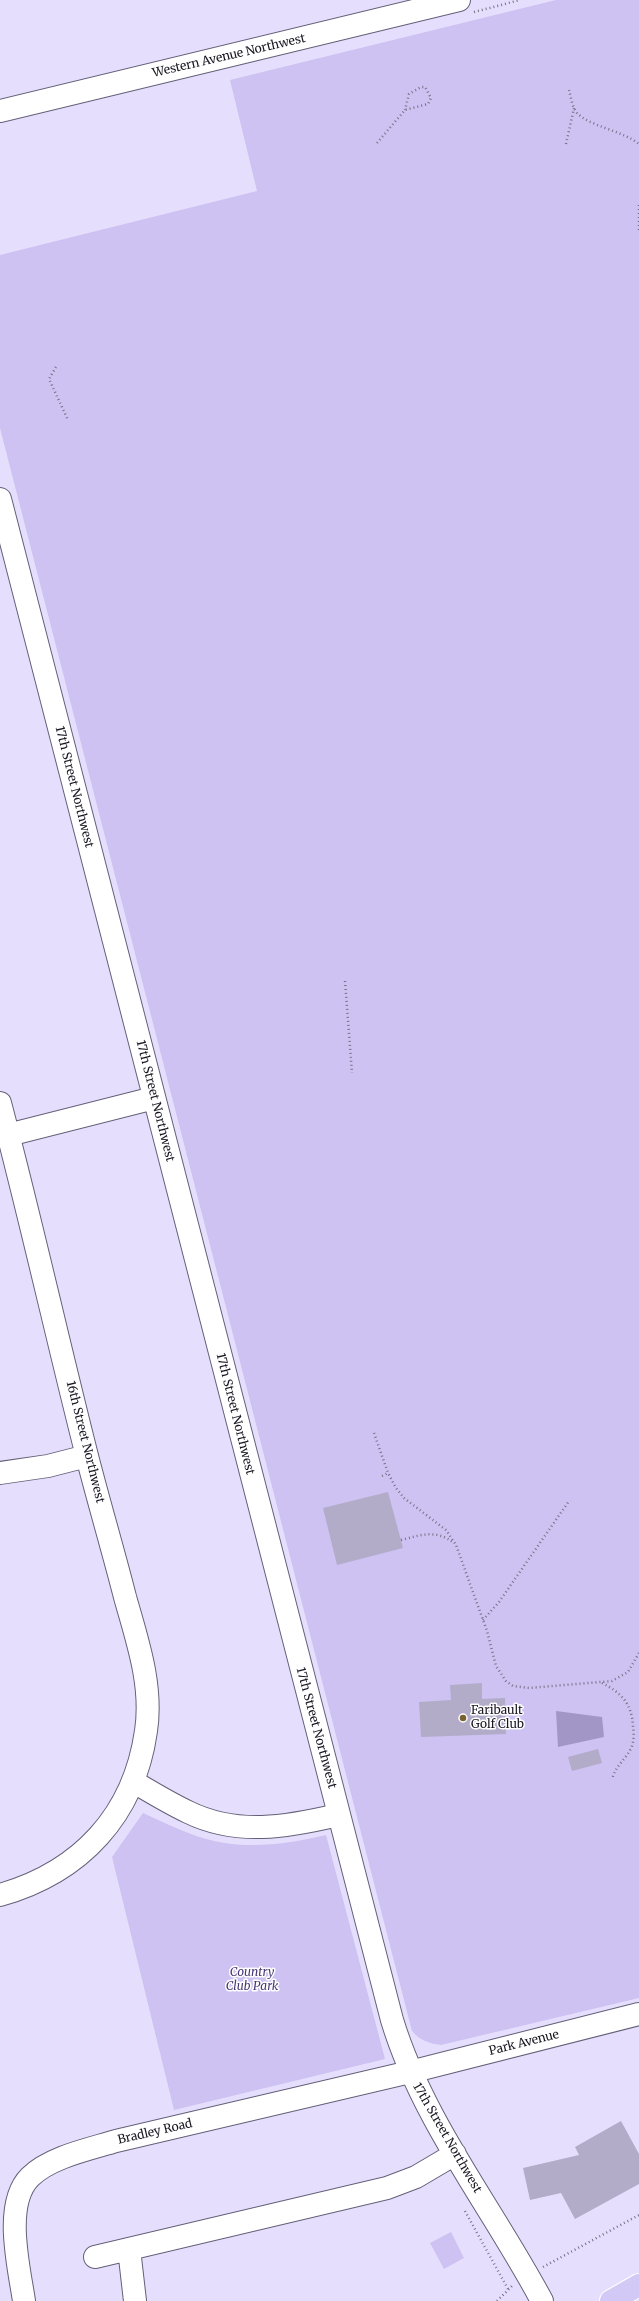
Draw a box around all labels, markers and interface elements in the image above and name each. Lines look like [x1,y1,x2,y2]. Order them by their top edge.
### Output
street label: Western Avenue Northwest [151,31,307,81]
street label: 17th Street Northwest [52,725,96,849]
street label: 17th Street Northwest [133,1039,177,1163]
street label: 17th Street Northwest [213,1352,257,1476]
street label: 16th Street Northwest [63,1379,107,1505]
street label: 17th Street Northwest [293,1666,339,1790]
place label: Faribault Golf Club [471,1704,524,1732]
marker: Faribault Golf Club [458,1713,468,1723]
park label: Country Club Park [226,1966,278,1994]
street label: Park Avenue [488,2027,560,2059]
street label: 17th Street Northwest [410,2080,484,2196]
street label: Bradley Road [116,2116,194,2148]

